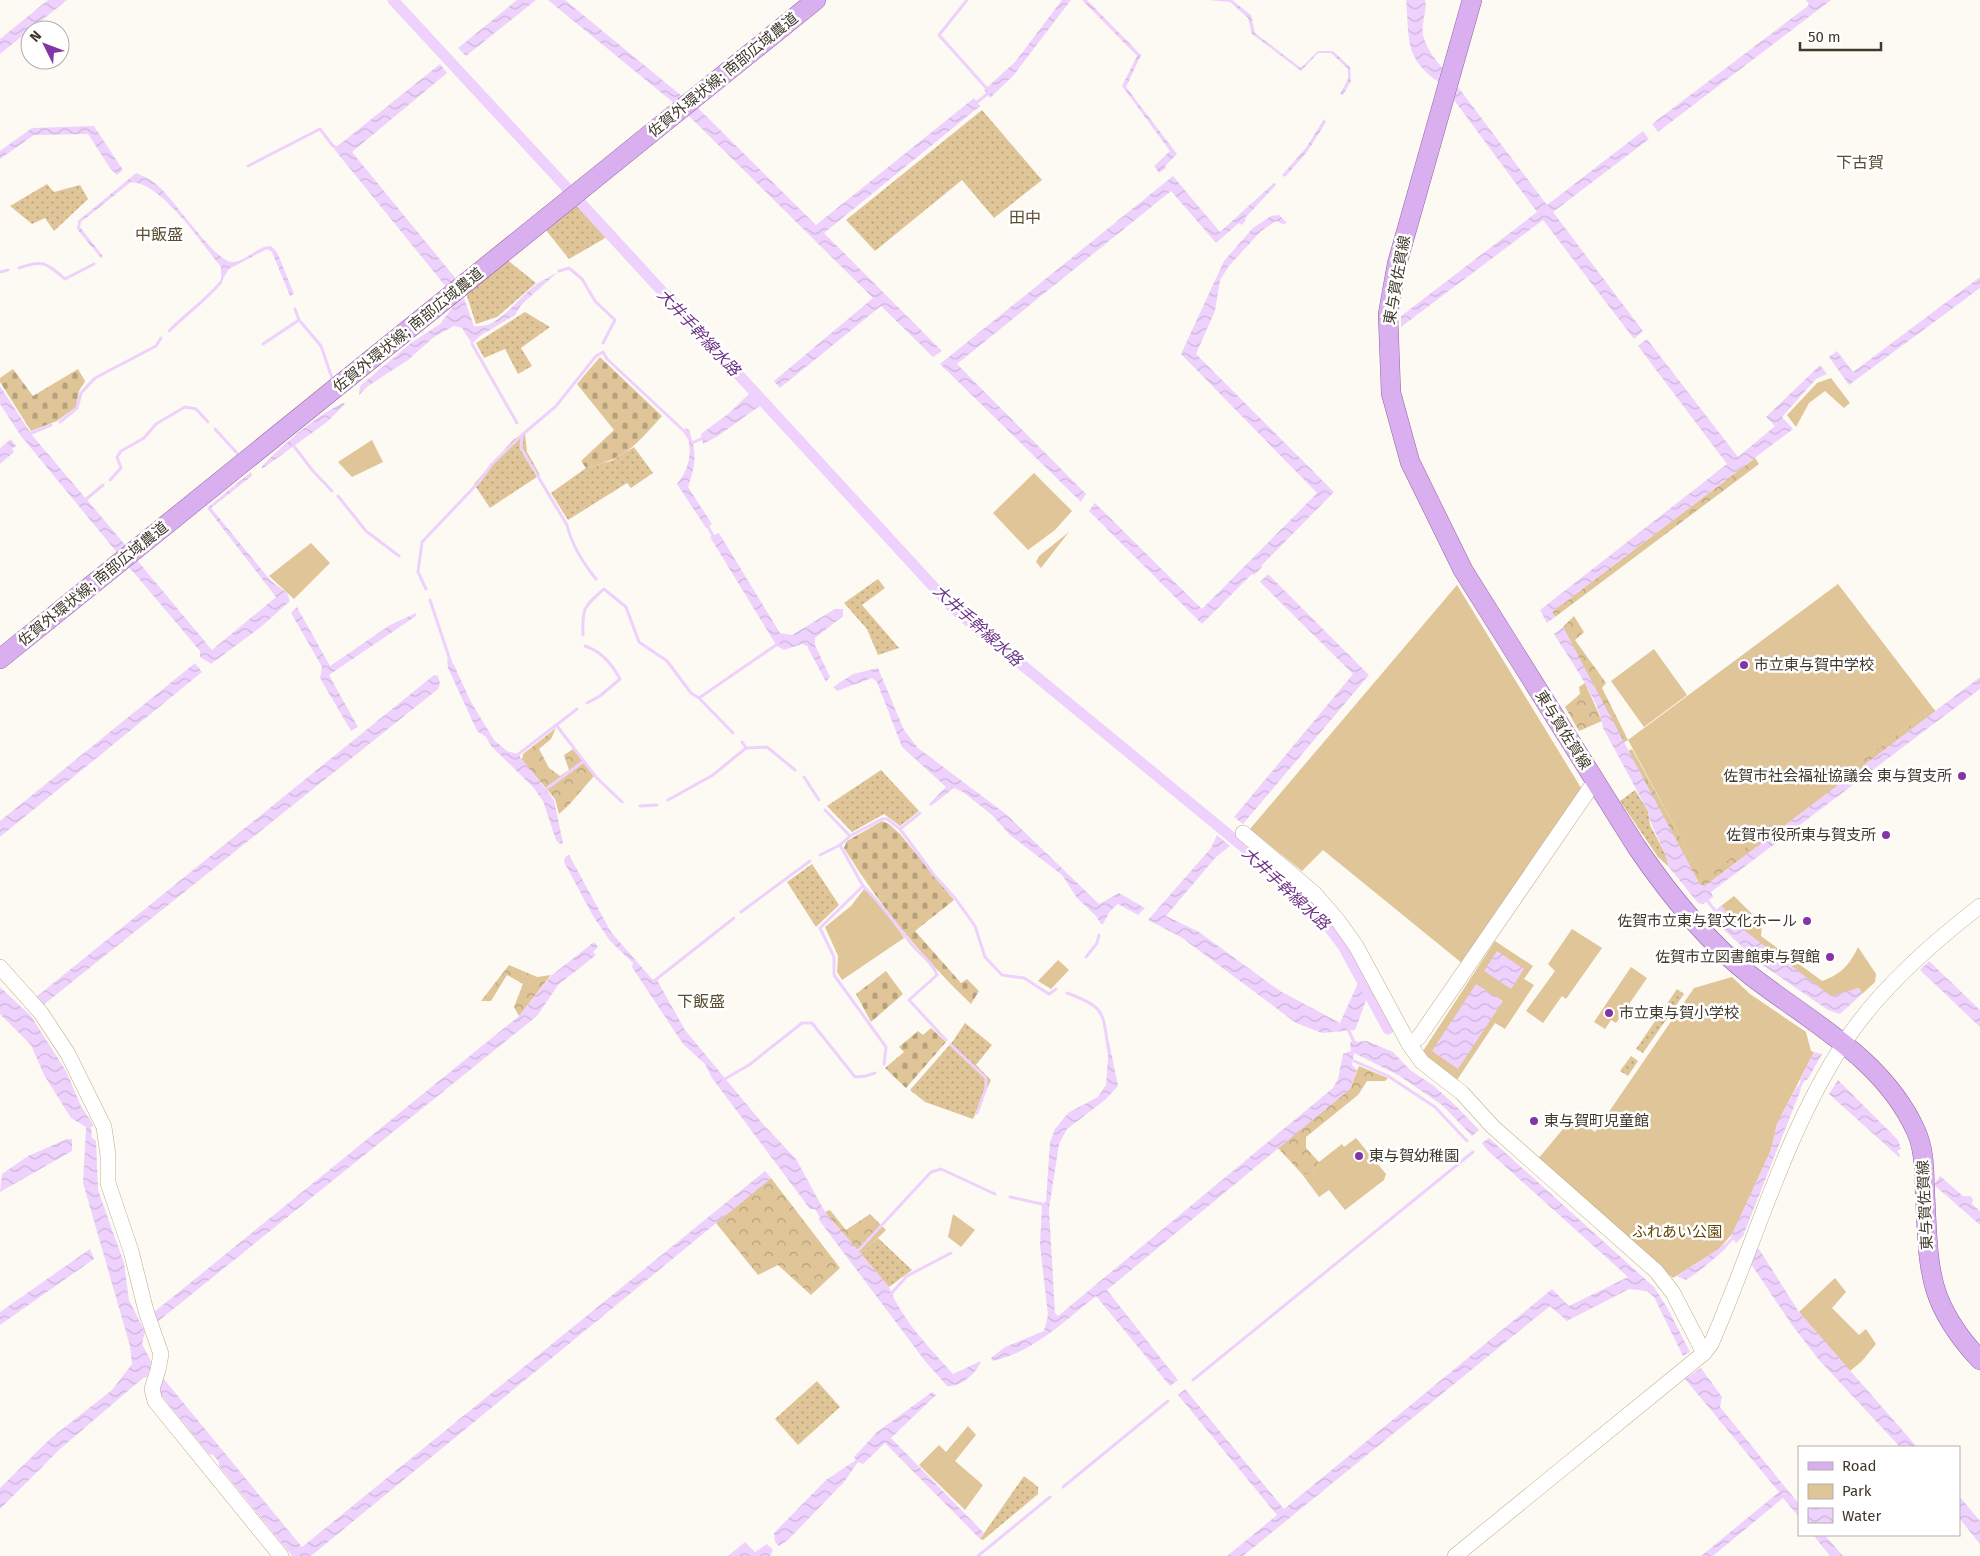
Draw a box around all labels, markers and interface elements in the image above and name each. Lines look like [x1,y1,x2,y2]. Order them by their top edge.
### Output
street label: 佐賀外環状線; 南部広域農道 [644,9,802,141]
north arrow [20,20,70,70]
scale bar [1800,20,1881,52]
text: N [26,27,45,46]
text: 50 m [1808,28,1841,46]
district label: 下古賀 [1836,153,1884,172]
district label: 田中 [1009,208,1041,227]
district label: 中飯盛 [135,225,183,244]
street label: 東与賀佐賀線 [1380,234,1414,326]
street label: 佐賀外環状線; 南部広域農道 [329,264,487,396]
water label: 大井手幹線水路 [653,285,745,381]
street label: 佐賀外環状線; 南部広域農道 [14,518,172,650]
water label: 大井手幹線水路 [930,581,1027,671]
place label: 市立東与賀中学校 [1754,656,1874,674]
marker: 市立東与賀中学校 [1738,659,1750,671]
street label: 東与賀佐賀線 [1532,687,1594,773]
place label: 佐賀市社会福祉協議会 東与賀支所 [1723,767,1952,785]
marker: 佐賀市社会福祉協議会 東与賀支所 [1956,770,1968,782]
place label: 佐賀市役所東与賀支所 [1726,826,1876,844]
marker: 佐賀市役所東与賀支所 [1880,829,1892,841]
water label: 大井手幹線水路 [1238,843,1335,935]
place label: 佐賀市立東与賀文化ホール [1617,912,1797,930]
marker: 佐賀市立東与賀文化ホール [1801,915,1813,927]
place label: 佐賀市立図書館東与賀館 [1655,948,1820,966]
marker: 佐賀市立図書館東与賀館 [1824,951,1836,963]
district label: 下飯盛 [677,992,725,1011]
place label: 市立東与賀小学校 [1619,1004,1739,1022]
marker: 市立東与賀小学校 [1603,1007,1615,1019]
place label: 東与賀町児童館 [1544,1112,1649,1130]
marker: 東与賀町児童館 [1528,1115,1540,1127]
place label: 東与賀幼稚園 [1369,1147,1459,1165]
marker: 東与賀幼稚園 [1353,1150,1365,1162]
street label: 東与賀佐賀線 [1914,1160,1936,1250]
park label: ふれあい公園 [1632,1223,1722,1241]
legend [1798,1446,1960,1536]
text: Road [1842,1457,1877,1475]
text: Park [1842,1482,1872,1500]
text: Water [1842,1507,1881,1525]

